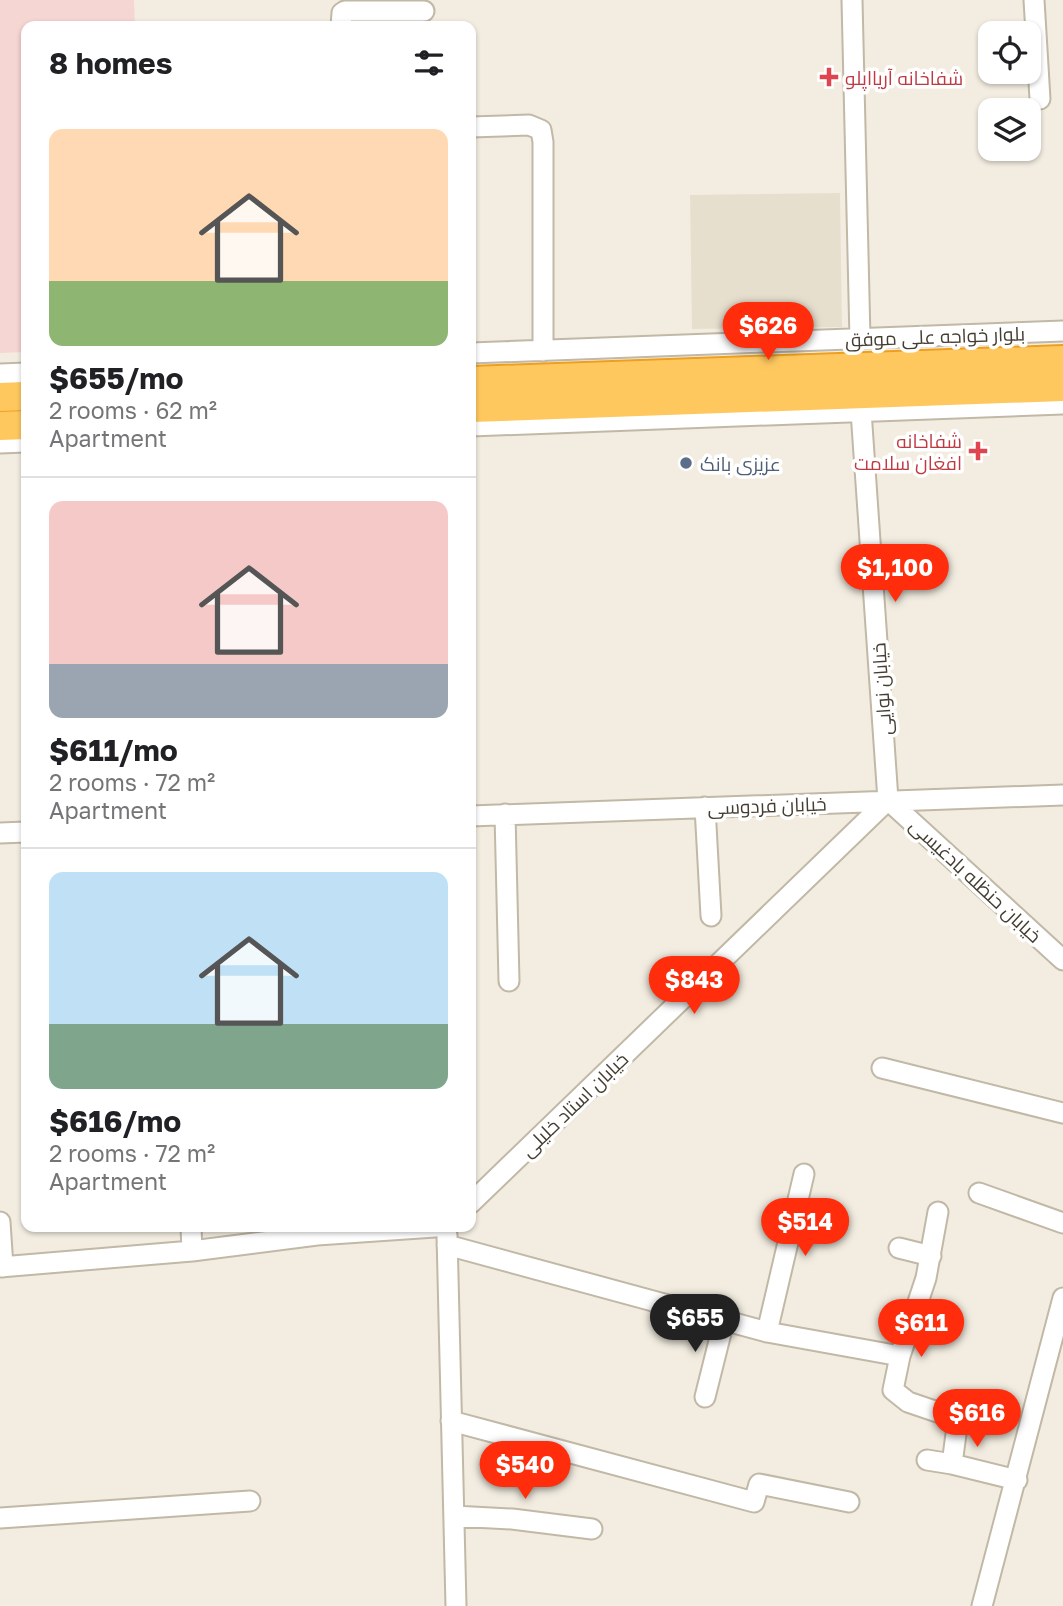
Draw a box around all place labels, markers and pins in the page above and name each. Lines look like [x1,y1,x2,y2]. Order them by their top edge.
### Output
place label: شفاخانه آریااپلو [845,66,963,91]
marker: شفاخانه آریااپلو [819,67,839,87]
pin: $626 [727,302,809,362]
place label: شفاخانه افغان سلامت [854,429,962,475]
marker: شفاخانه افغان سلامت [968,441,988,461]
place label: عزیزی بانک [700,452,781,476]
marker: عزیزی بانک [678,455,694,471]
pin: $1,100 [838,544,952,604]
pin: $843 [653,956,735,1016]
pin: $514 [764,1198,846,1258]
pin: $655 [654,1294,736,1354]
pin: $611 [880,1300,962,1359]
pin: $616 [936,1390,1018,1449]
pin: $540 [484,1442,566,1501]

